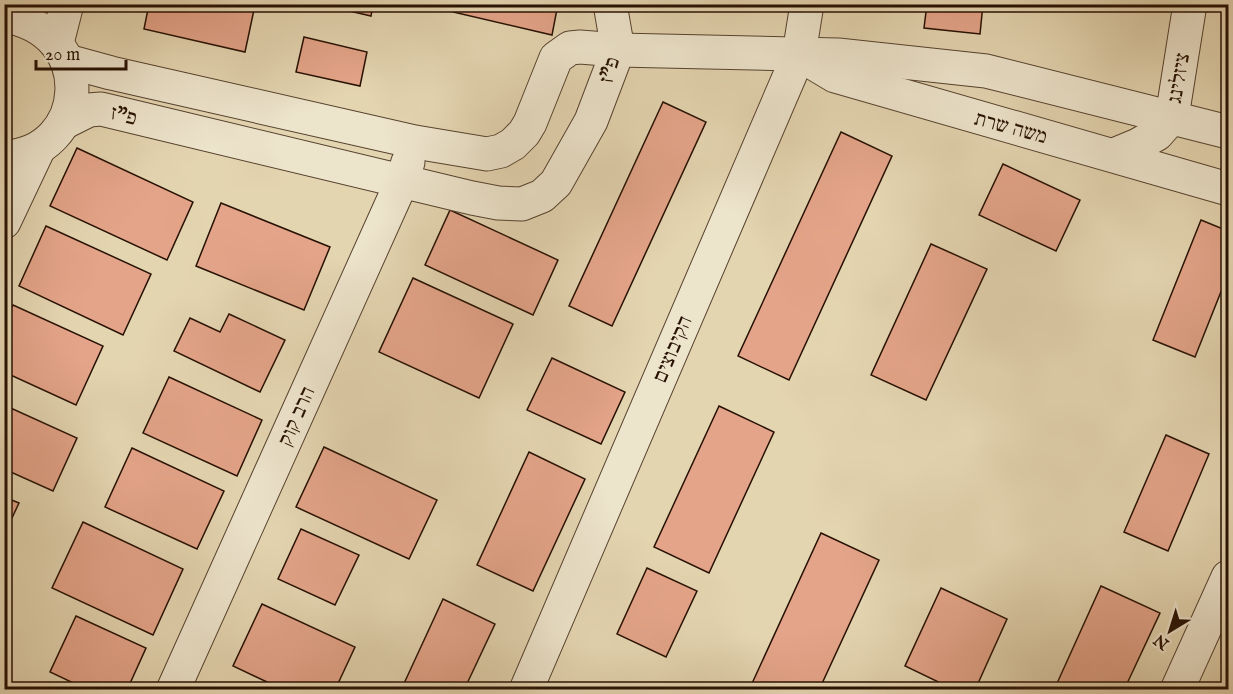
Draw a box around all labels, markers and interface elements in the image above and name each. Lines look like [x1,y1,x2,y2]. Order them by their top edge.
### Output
scale bar [36,33,126,71]
text: 20 m [45,44,80,67]
street label: ציזלינג [1162,51,1197,106]
street label: פ"ז [594,54,627,87]
street label: פ"ז [108,100,140,133]
street label: משה שרת [971,106,1050,151]
street label: הקיבוצים [647,312,699,387]
street label: הרב קוק [272,383,322,451]
north arrow [1140,601,1200,661]
text: N [1150,629,1174,654]

